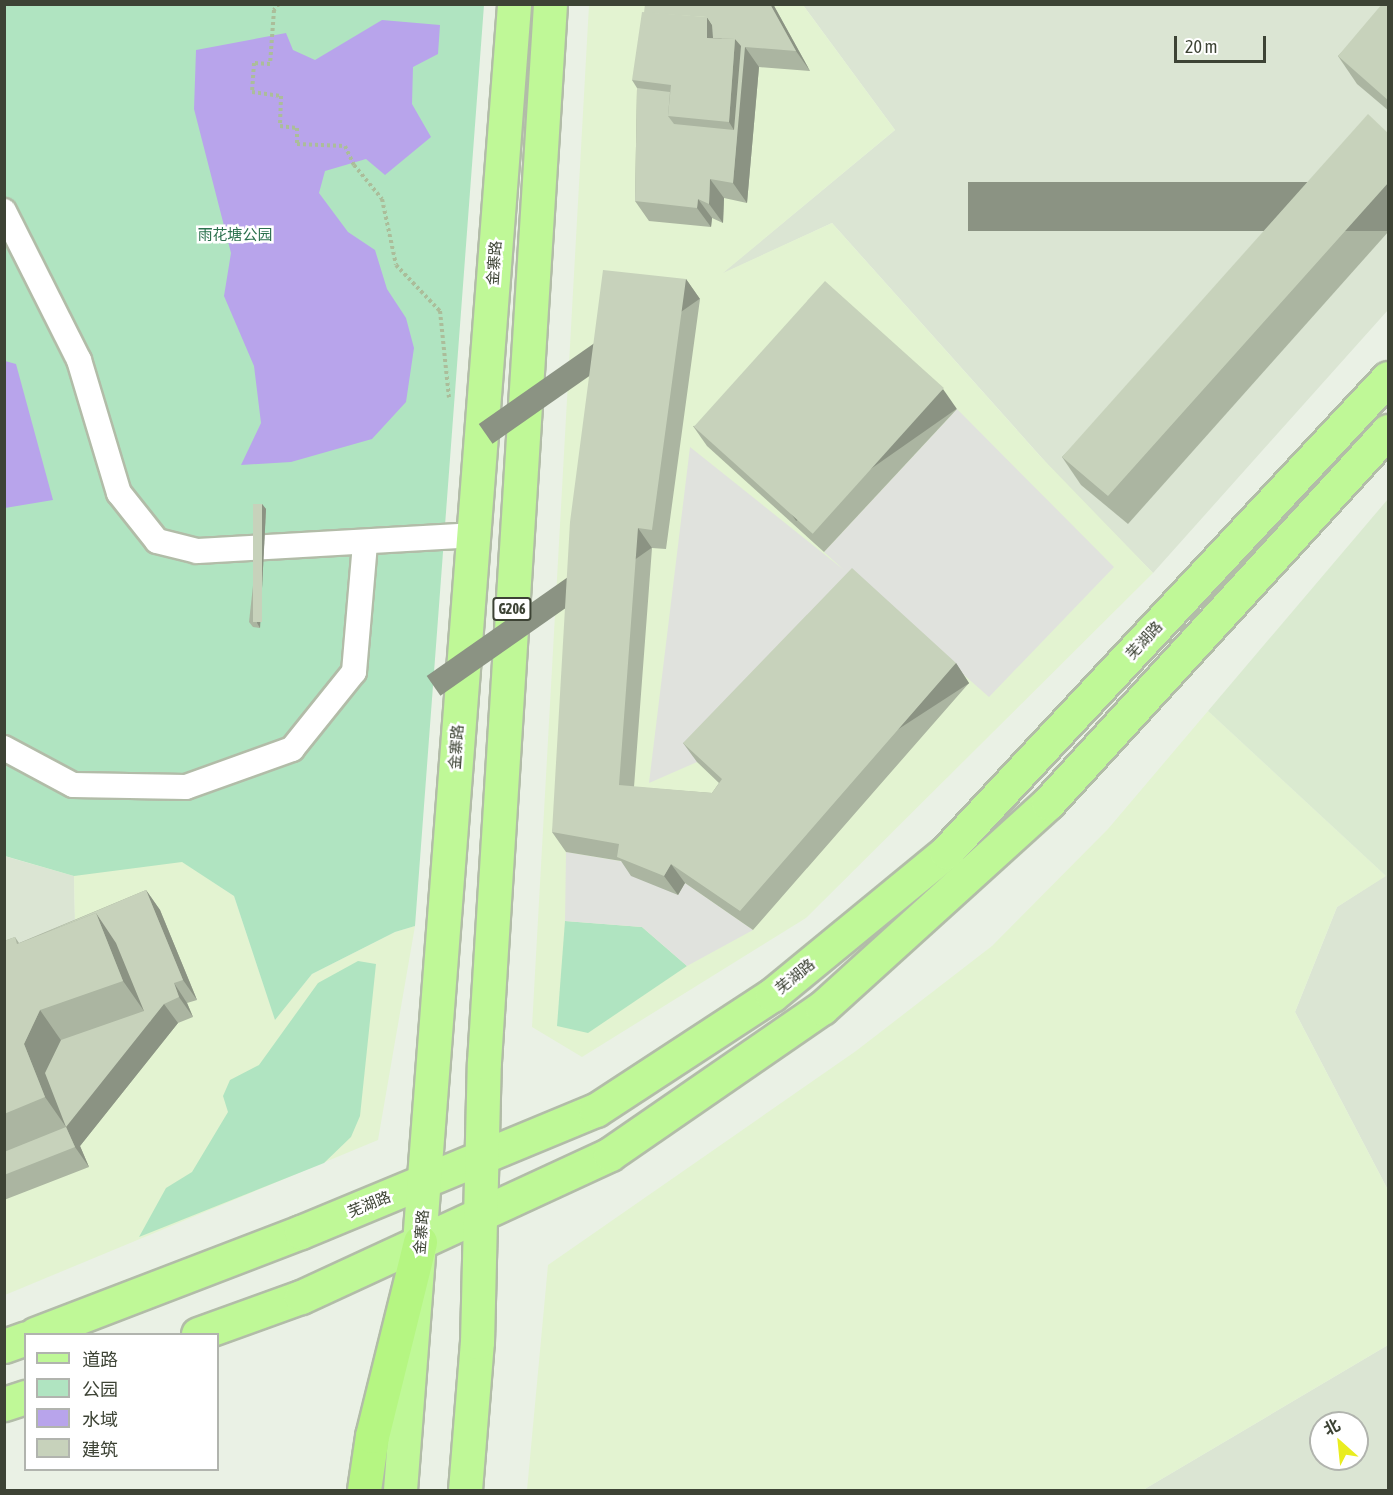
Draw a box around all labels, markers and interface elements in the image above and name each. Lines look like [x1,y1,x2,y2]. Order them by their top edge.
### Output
scale bar [1177,24,1268,62]
text: 20 m [1185,36,1217,57]
park label: 雨花塘公园 [198,226,272,244]
street label: 金寨路 [483,240,505,286]
road number: G206 [491,598,533,620]
street label: 芜湖路 [1122,617,1166,663]
street label: 金寨路 [445,724,467,770]
street label: 芜湖路 [772,955,818,997]
street label: 芜湖路 [345,1187,393,1221]
street label: 金寨路 [410,1209,432,1255]
legend [24,1333,219,1471]
text: 道路 [82,1349,118,1370]
text: 公园 [82,1379,118,1400]
text: 水域 [82,1409,118,1430]
north arrow [1309,1411,1369,1471]
text: 北 [1321,1415,1343,1438]
text: 建筑 [82,1439,118,1460]

